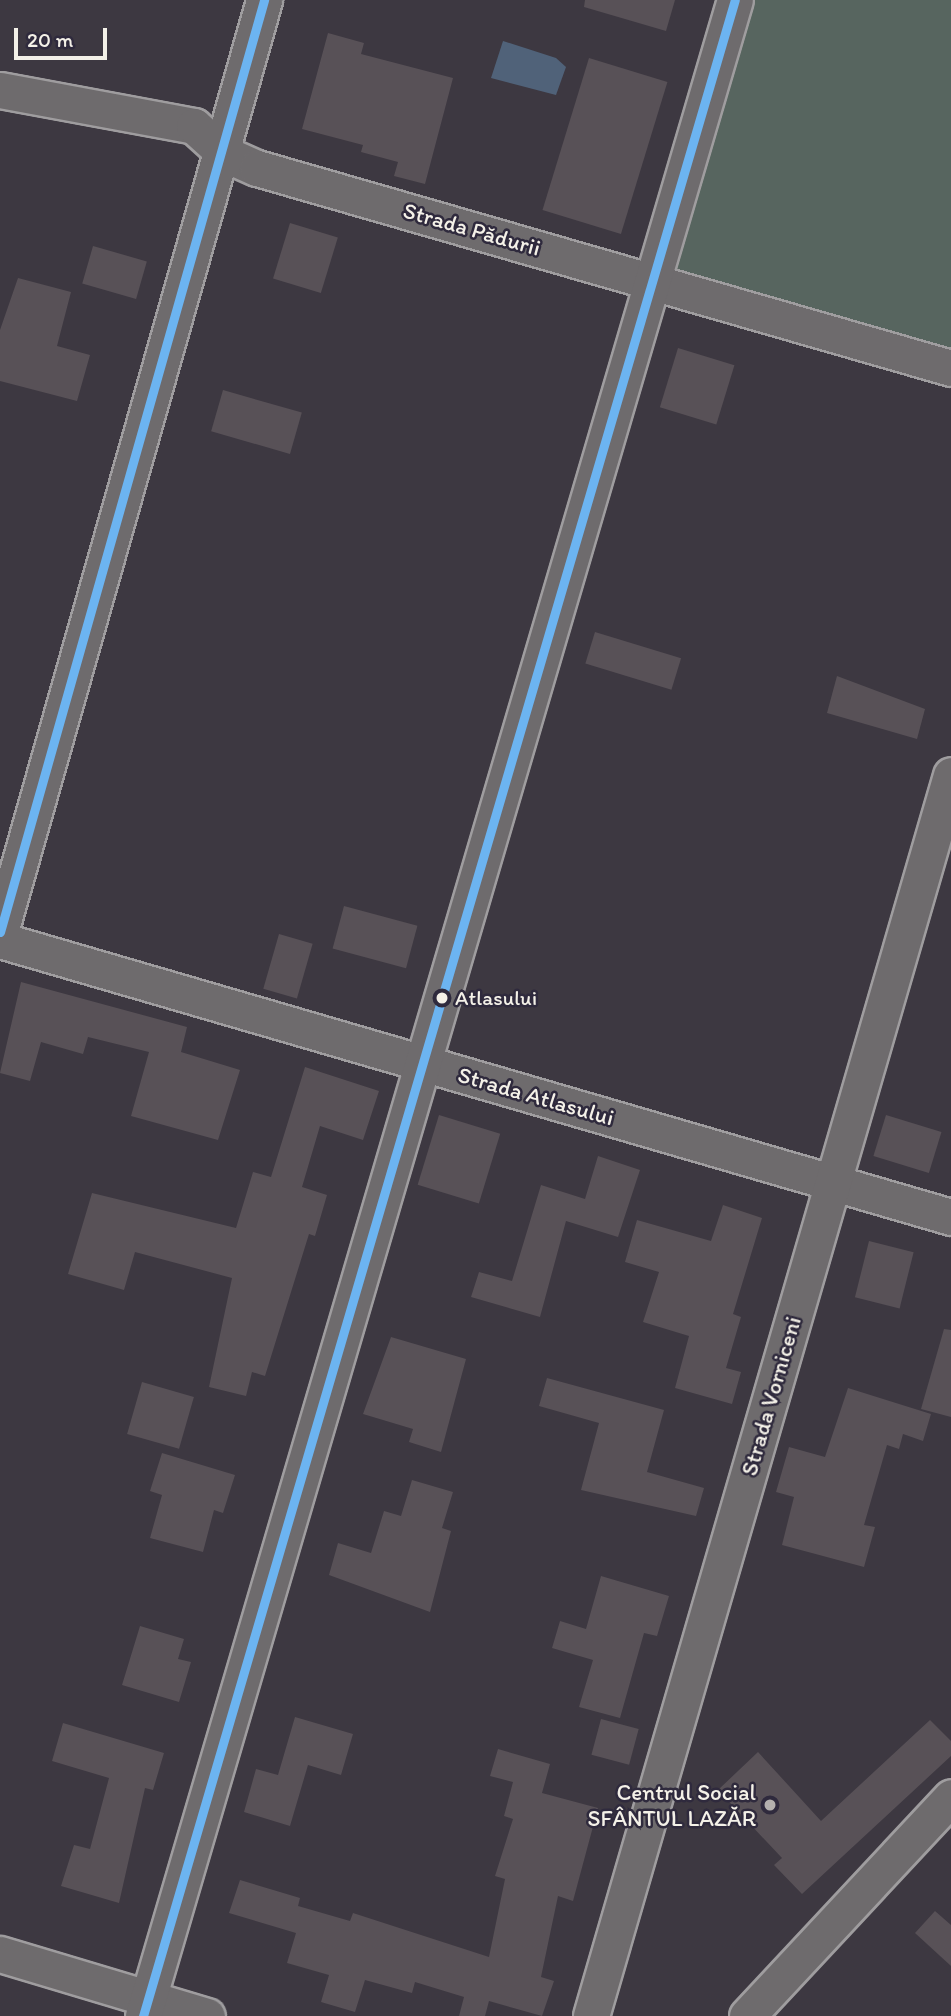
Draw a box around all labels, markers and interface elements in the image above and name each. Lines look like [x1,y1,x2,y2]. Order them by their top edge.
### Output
scale bar [18,14,110,58]
text: 20 m [27,27,73,52]
street label: Strada Pădurii [400,196,544,262]
place label: Atlasului [455,985,537,1011]
marker: Atlasului [435,991,449,1005]
street label: Strada Atlasului [455,1061,617,1131]
street label: Strada Vorniceni [735,1314,807,1478]
place label: Centrul Social SFÂNTUL LAZĂR [588,1778,756,1832]
marker: Centrul Social SFÂNTUL LAZĂR [762,1797,778,1813]

